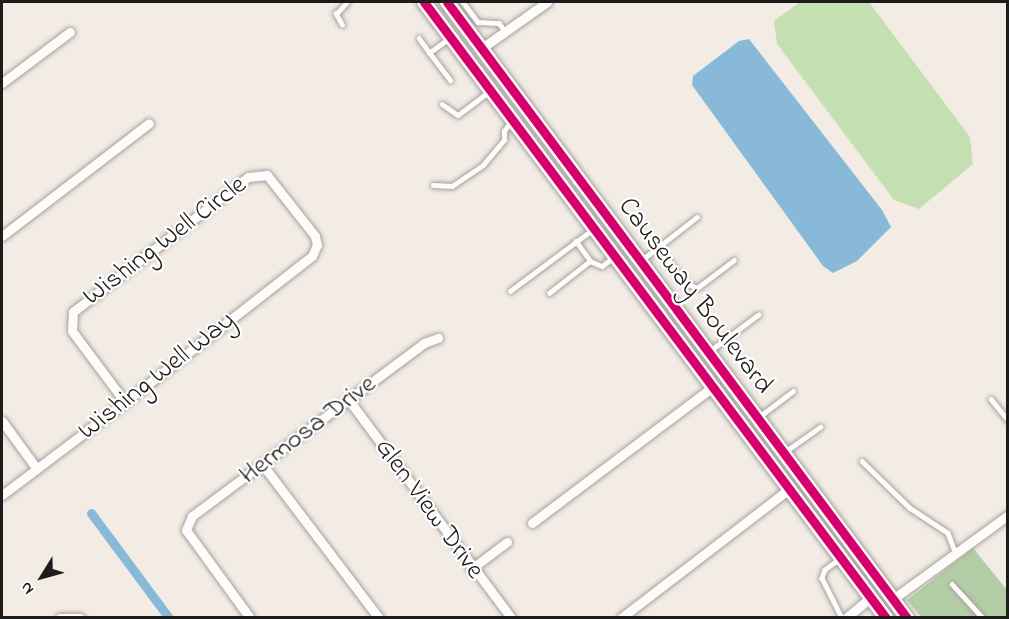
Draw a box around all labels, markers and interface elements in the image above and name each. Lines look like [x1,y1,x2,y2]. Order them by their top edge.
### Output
street label: Wishing Well Circle [77,169,253,313]
street label: Causeway Boulevard [611,191,779,401]
street label: Wishing Well Way [72,305,242,447]
street label: Hermosa Drive [233,368,383,492]
street label: Glen View Drive [367,433,491,585]
north arrow [12,547,72,607]
text: N [15,576,40,599]

